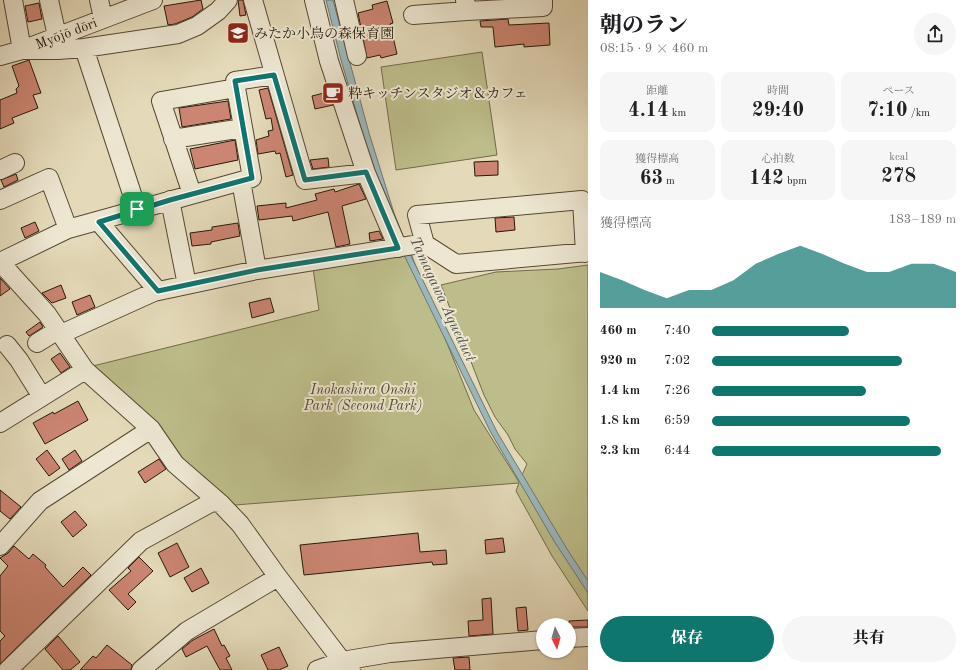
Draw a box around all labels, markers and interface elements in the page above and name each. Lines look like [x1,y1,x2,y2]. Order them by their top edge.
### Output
button: share [914,13,956,55]
text: 朝のラン [600,15,688,37]
street label: Myōjō dōri [34,16,99,52]
school or university icon: みたか小鳥の森保育園 [225,20,251,46]
place label: みたか小鳥の森保育園 [254,26,394,41]
text: 08:15 · 9 × 460 m [600,42,708,55]
cafe icon: 粋キッチンスタジオ＆カフェ [320,80,346,106]
place label: 粋キッチンスタジオ＆カフェ [348,86,528,101]
text: 距離 [646,86,668,97]
text: 時間 [767,86,789,97]
text: ペース [882,86,915,97]
text: 4.14 [628,101,669,121]
text: 29:40 [752,101,804,121]
text: 7:10 [867,101,908,121]
text: km [669,108,686,119]
text: /km [908,108,930,119]
text: kcal [889,152,908,163]
text: 獲得標高 [635,154,679,165]
text: 心拍数 [761,154,794,165]
text: 278 [881,167,916,187]
text: 63 [640,169,663,189]
text: 142 [749,169,784,189]
text: m [663,176,675,187]
text: bpm [784,176,807,187]
pin [120,192,154,226]
icon: arrive [126,198,148,220]
text: 183–189 m [889,213,956,226]
text: 獲得標高 [600,217,652,230]
water label: Tamagawa Aqueduct [406,235,477,365]
text: 460 m [600,324,637,337]
text: 7:40 [664,324,690,337]
text: 920 m [600,354,637,367]
text: 7:02 [664,354,690,367]
park label: Inokashira Onshi Park (Second Park) [303,383,422,414]
text: 1.4 km [600,384,640,397]
text: 7:26 [664,384,690,397]
text: 1.8 km [600,414,640,427]
text: 6:59 [664,414,690,427]
text: 2.3 km [600,444,640,457]
text: 6:44 [664,444,690,457]
button: 保存 [600,616,774,662]
button: 共有 [782,616,956,662]
north arrow [536,618,576,658]
map controls [536,618,576,658]

